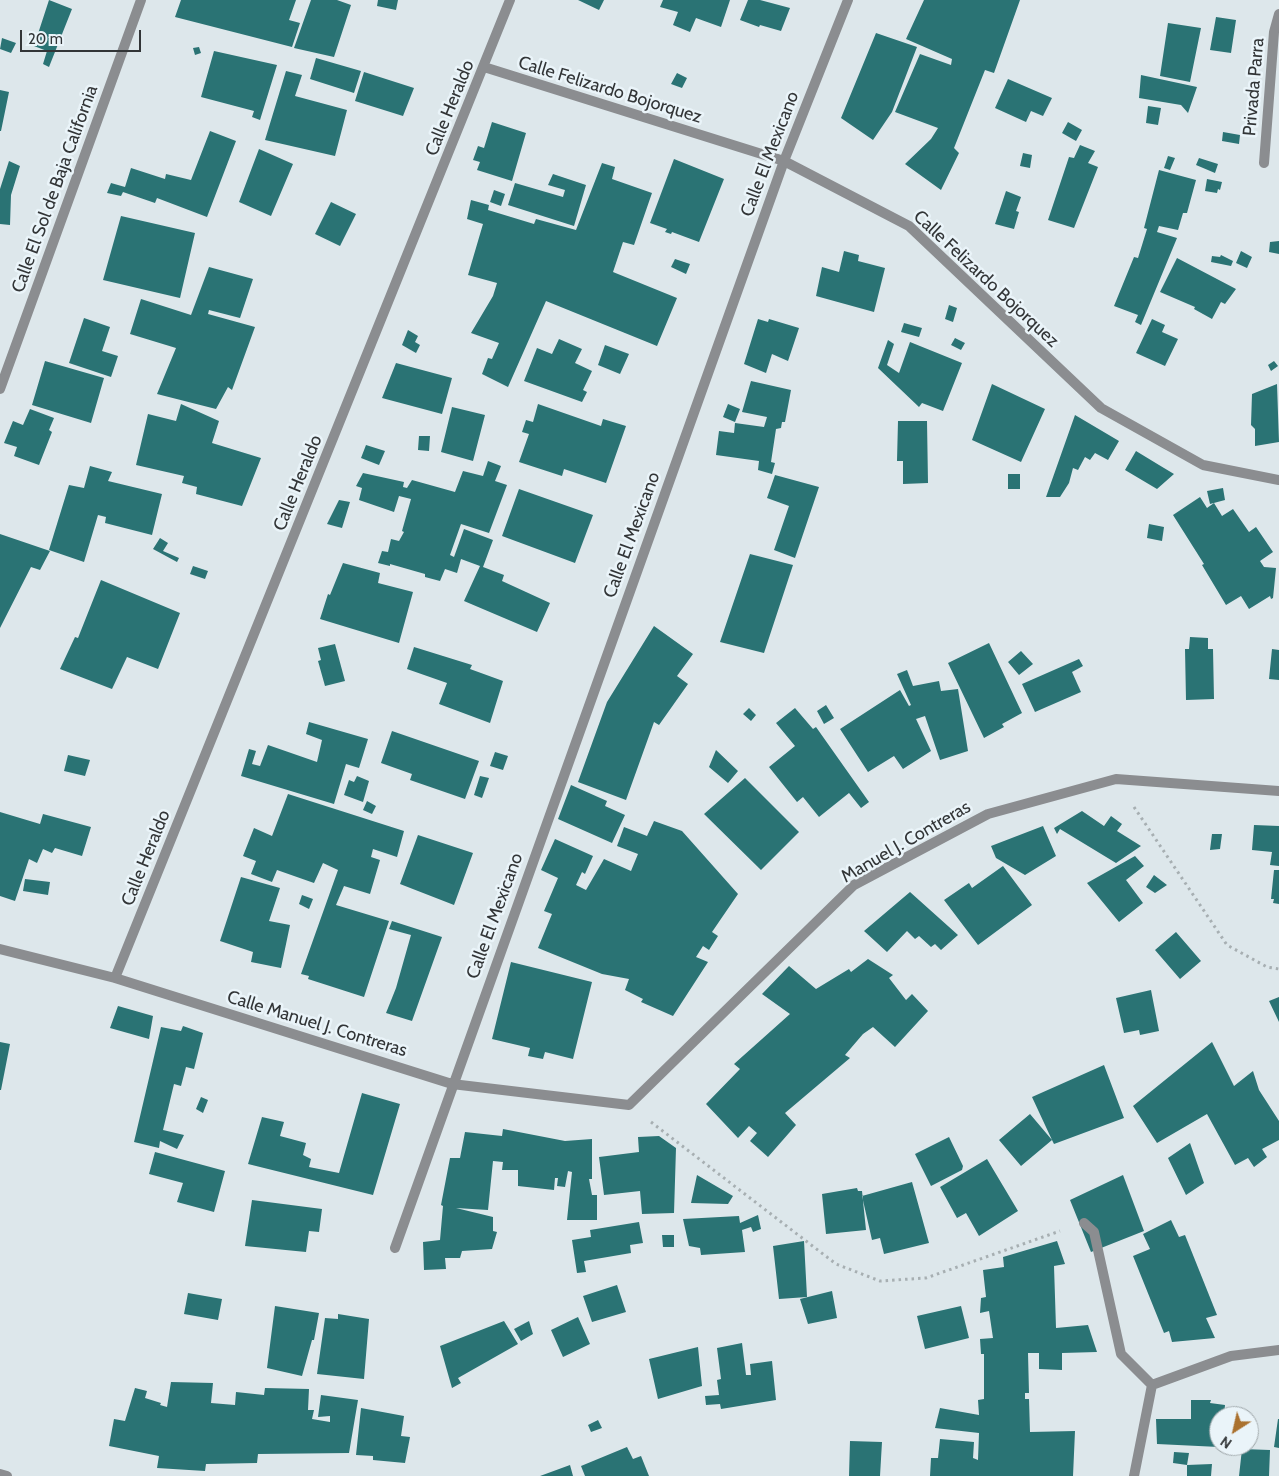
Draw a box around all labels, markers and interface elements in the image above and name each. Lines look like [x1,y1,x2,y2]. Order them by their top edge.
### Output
scale bar [22,20,144,52]
text: 20 m [28,30,63,48]
street label: Privada Parra [1239,37,1269,137]
street label: Calle Felizardo Bojorquez [516,52,704,128]
street label: Calle Heraldo [421,57,479,159]
street label: Calle El Sol de Baja California [7,82,103,296]
street label: Calle El Mexicano [736,88,804,220]
street label: Calle Felizardo Bojorquez [909,206,1063,352]
street label: Calle Heraldo [269,432,327,534]
street label: Calle El Mexicano [599,469,665,601]
street label: Manuel J. Contreras [838,796,974,888]
street label: Calle Heraldo [117,807,175,909]
street label: Calle El Mexicano [462,850,528,982]
street label: Calle Manuel J. Contreras [224,986,410,1062]
north arrow [1209,1406,1259,1456]
text: N [1217,1432,1235,1453]

